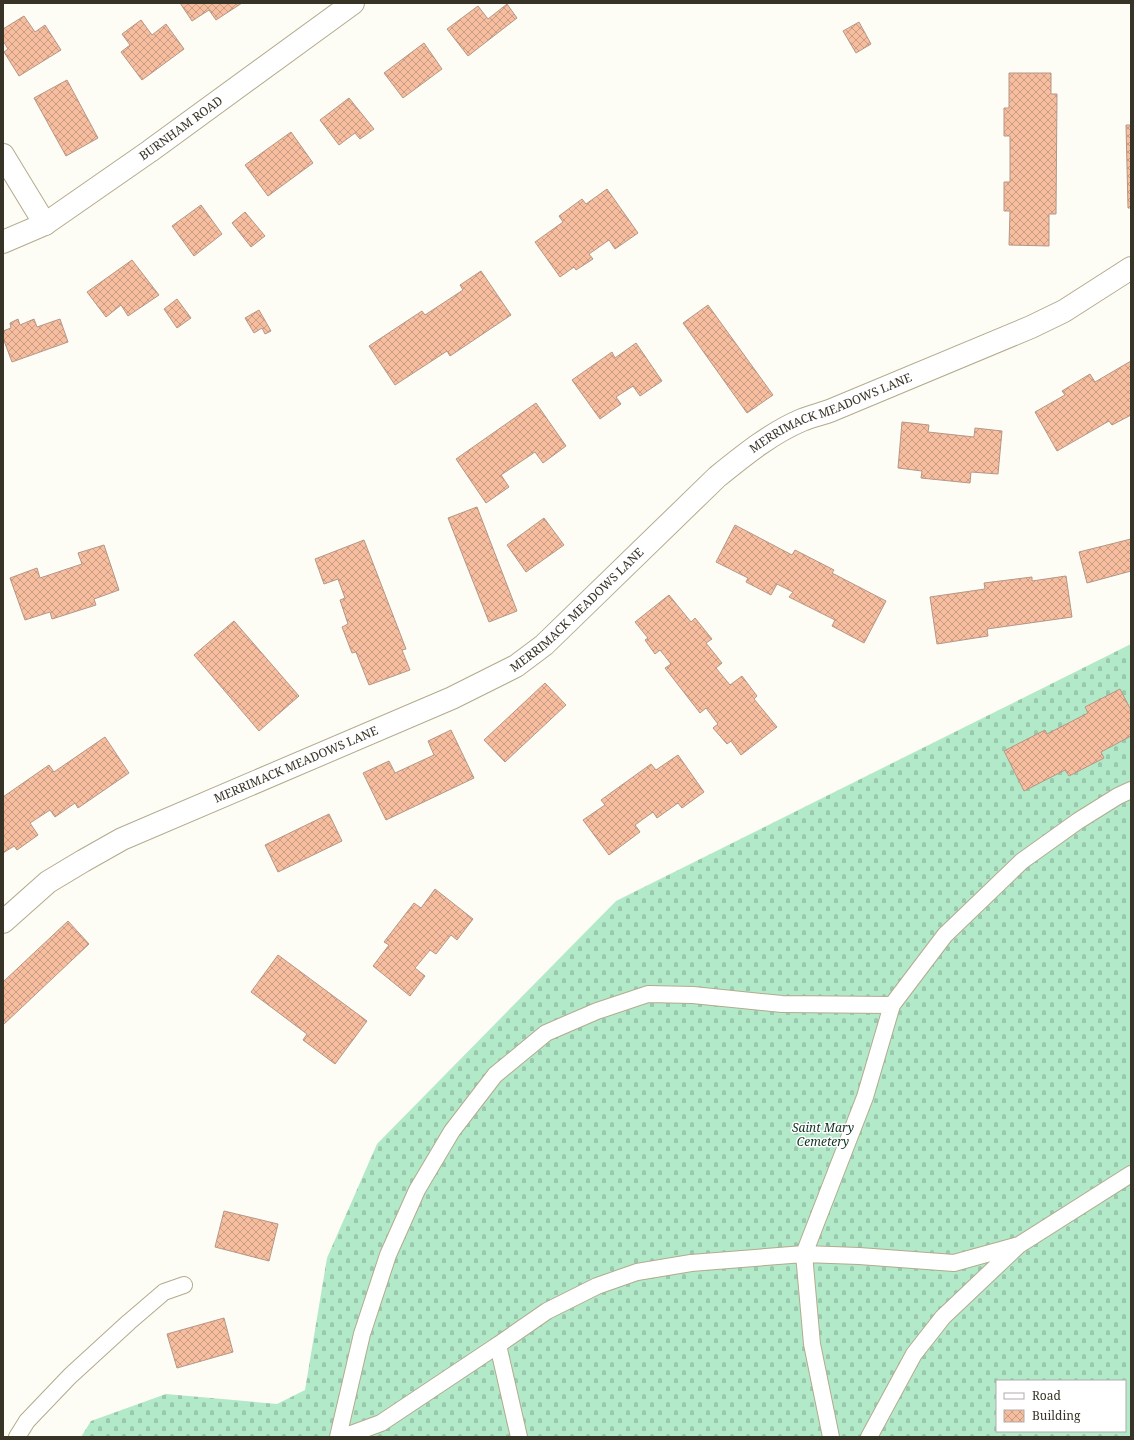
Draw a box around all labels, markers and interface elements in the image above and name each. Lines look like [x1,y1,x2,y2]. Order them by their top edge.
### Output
street label: BURNHAM ROAD [136,92,226,164]
street label: MERRIMACK MEADOWS LANE [746,369,914,457]
street label: MERRIMACK MEADOWS LANE [506,544,647,676]
street label: MERRIMACK MEADOWS LANE [211,722,380,807]
park label: Saint Mary Cemetery [792,1119,854,1150]
legend [996,1380,1126,1432]
text: Road [1032,1387,1062,1404]
text: Building [1032,1407,1081,1424]

